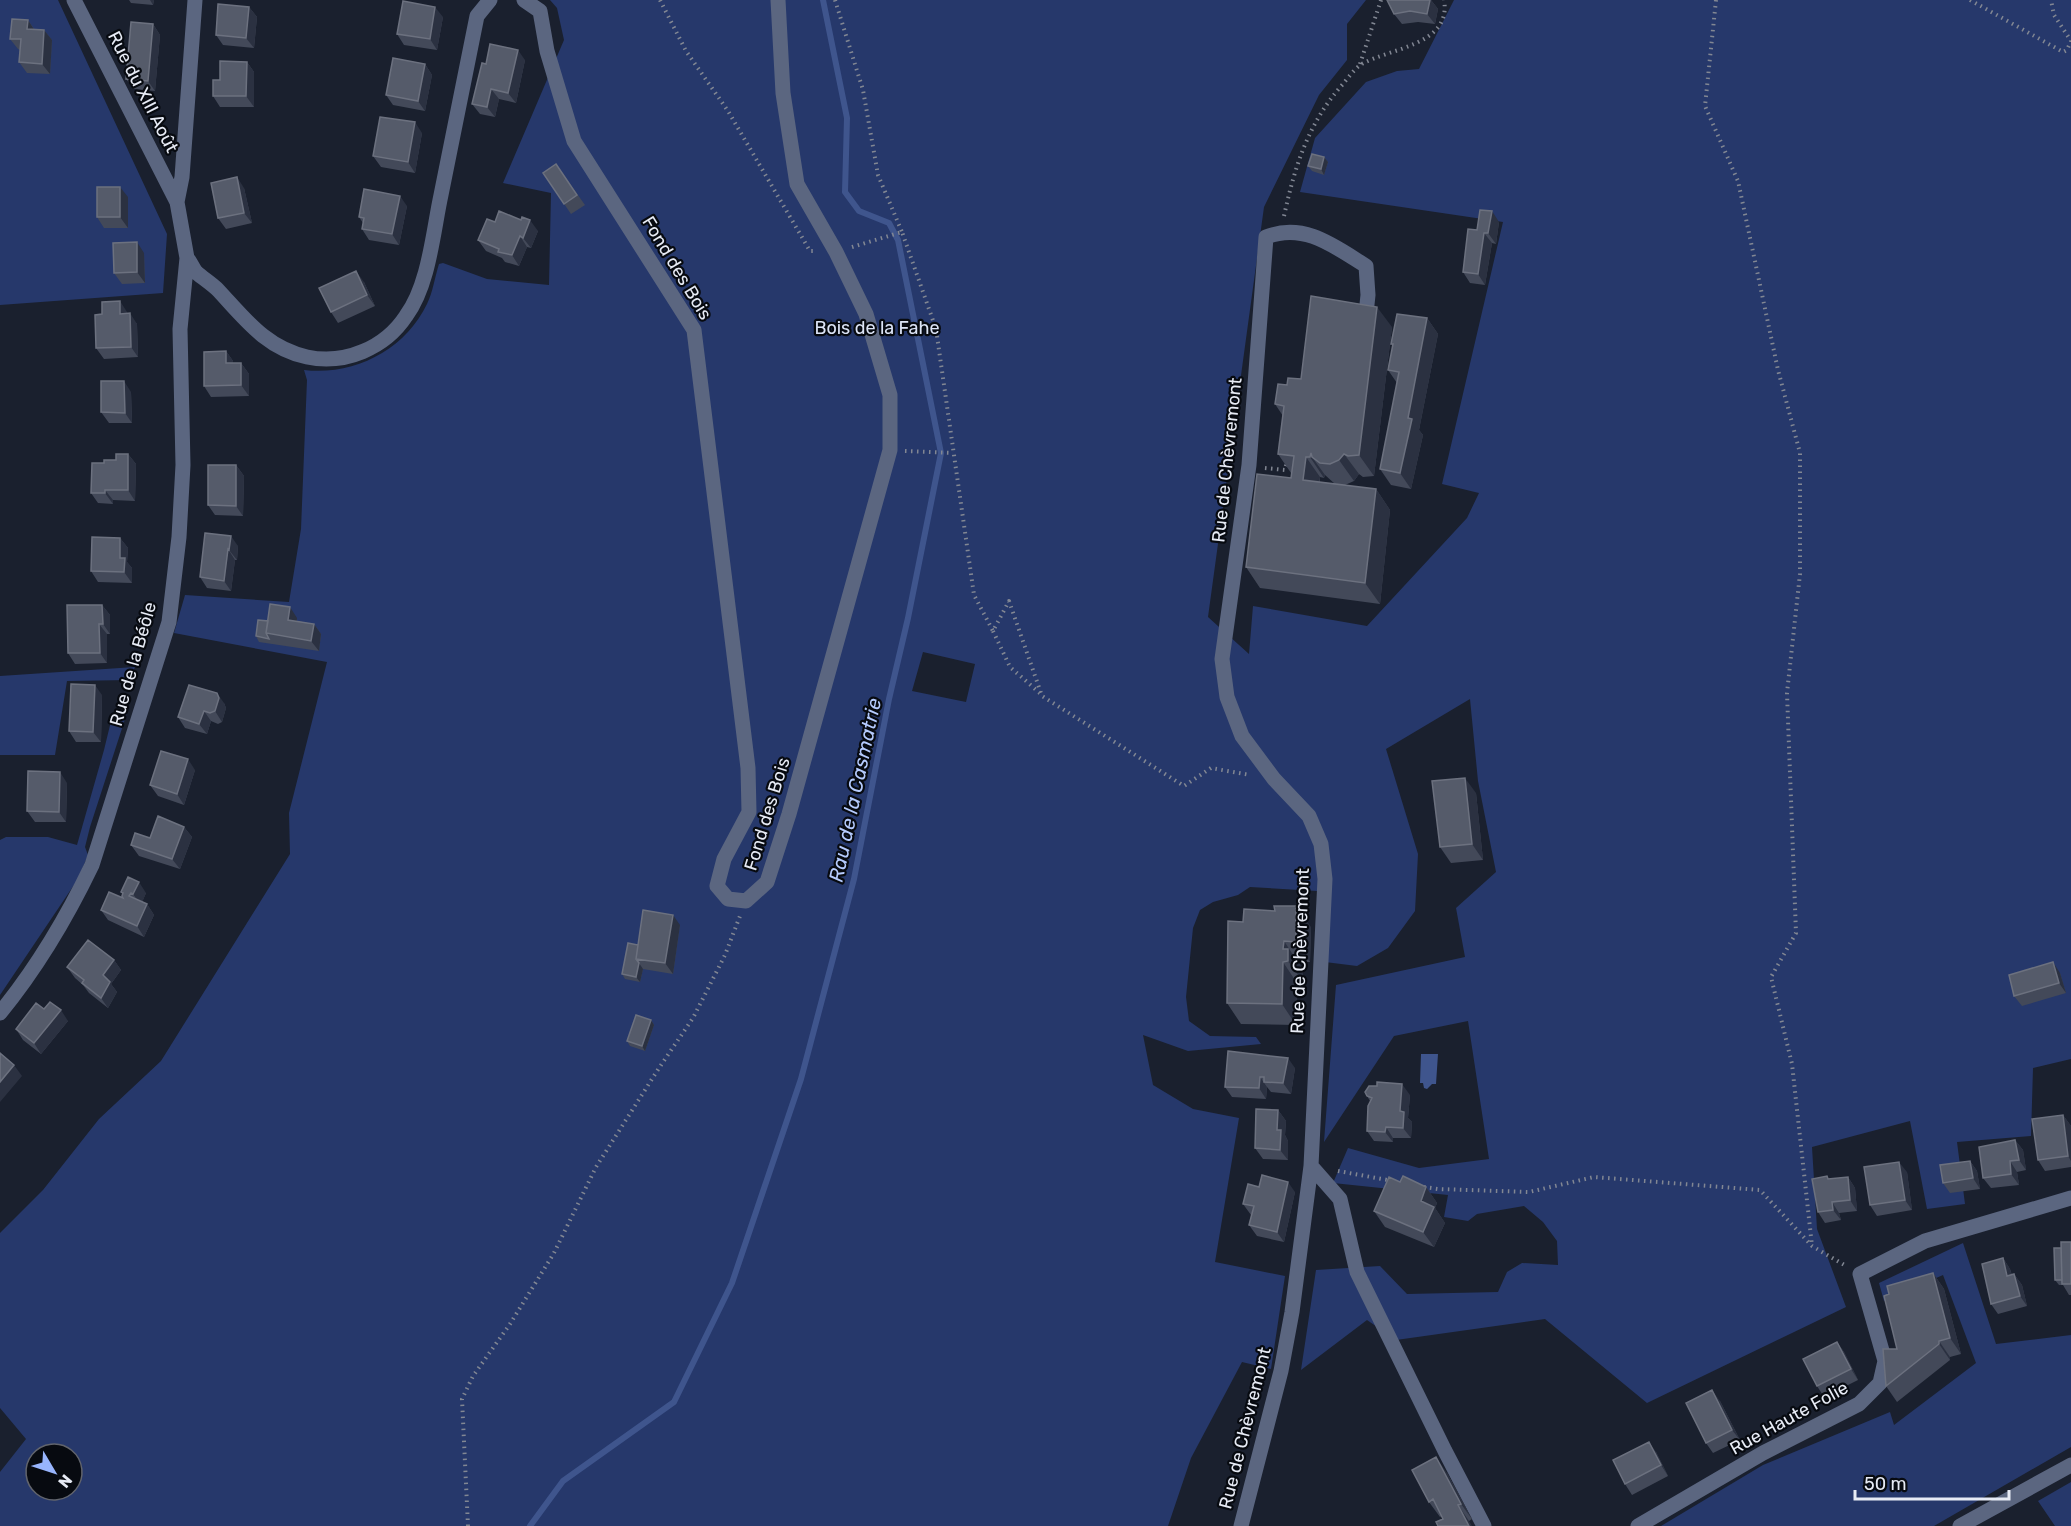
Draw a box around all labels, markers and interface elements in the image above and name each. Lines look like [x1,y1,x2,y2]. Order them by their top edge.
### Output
street label: Rue du XIII Août [103,28,183,156]
street label: Fond des Bois [637,212,717,324]
park label: Bois de la Fahe [814,317,940,339]
street label: Rue de Chèvremont [1207,376,1247,544]
street label: Rue de la Béôle [105,599,161,729]
water label: Rau de la Casmatrie [824,696,886,884]
street label: Fond des Bois [739,755,795,873]
street label: Rue de Chèvremont [1286,868,1314,1034]
street label: Rue de Chèvremont [1214,1345,1276,1511]
street label: Rue Haute Folie [1726,1376,1852,1460]
north arrow [24,1442,84,1502]
scale bar [1855,1463,2010,1501]
text: N [54,1471,76,1492]
text: 50 m [1864,1473,1907,1495]

